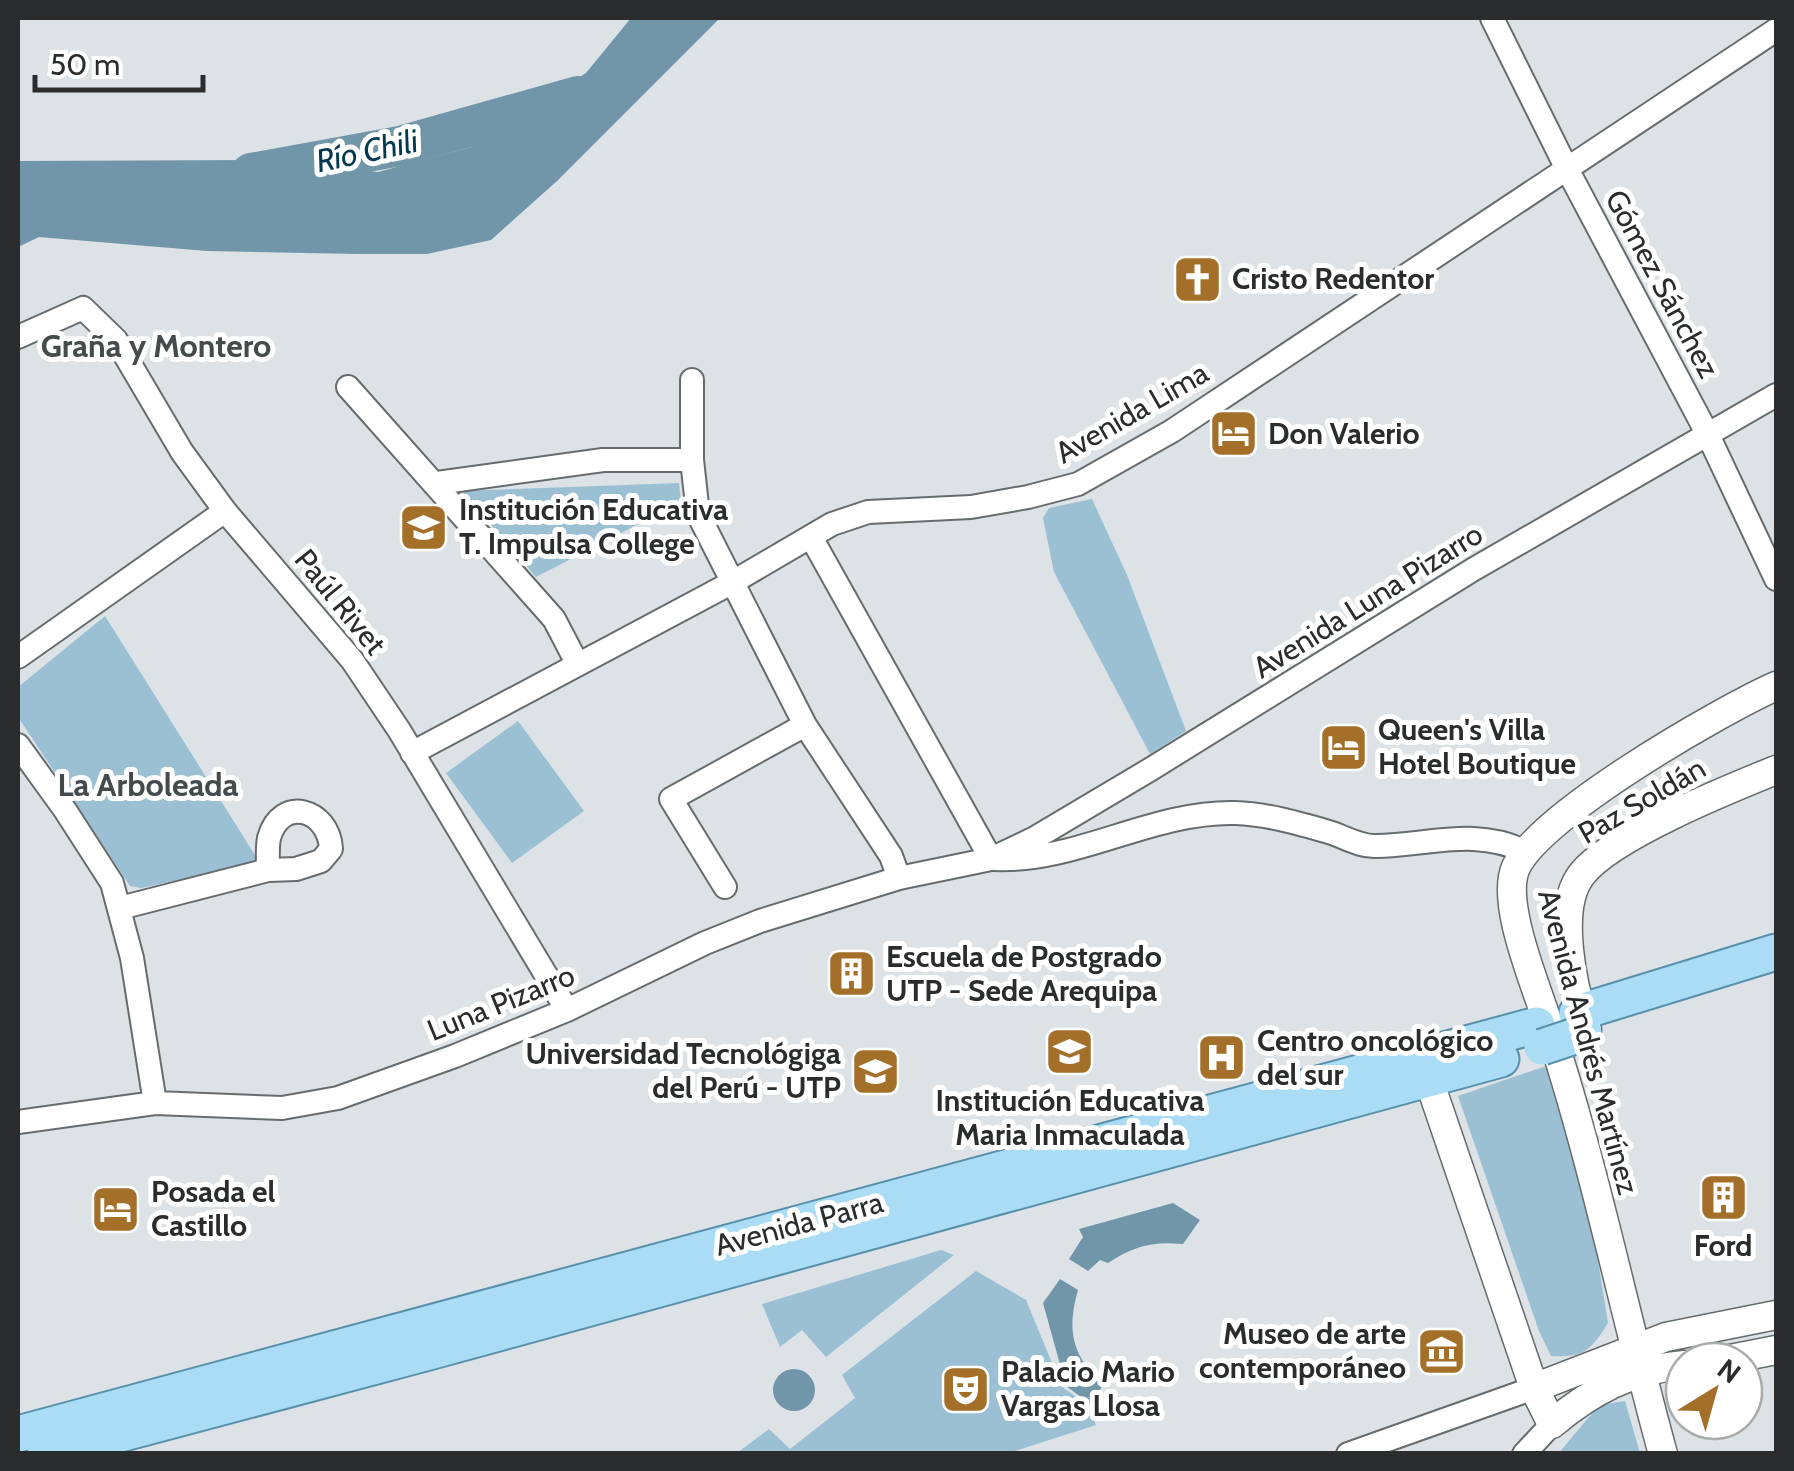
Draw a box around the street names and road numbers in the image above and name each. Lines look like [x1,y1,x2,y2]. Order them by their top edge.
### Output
street label: Gómez Sánchez [1597,184,1727,384]
street label: Avenida Lima [1049,354,1215,471]
street label: Avenida Luna Pizarro [1246,515,1489,686]
street label: Paúl Rivet [287,542,394,662]
street label: Paz Soldán [1572,749,1712,852]
street label: Avenida Andrés Martínez [1530,885,1647,1199]
street label: Luna Pizarro [422,956,580,1049]
street label: Avenida Parra [711,1183,888,1264]

